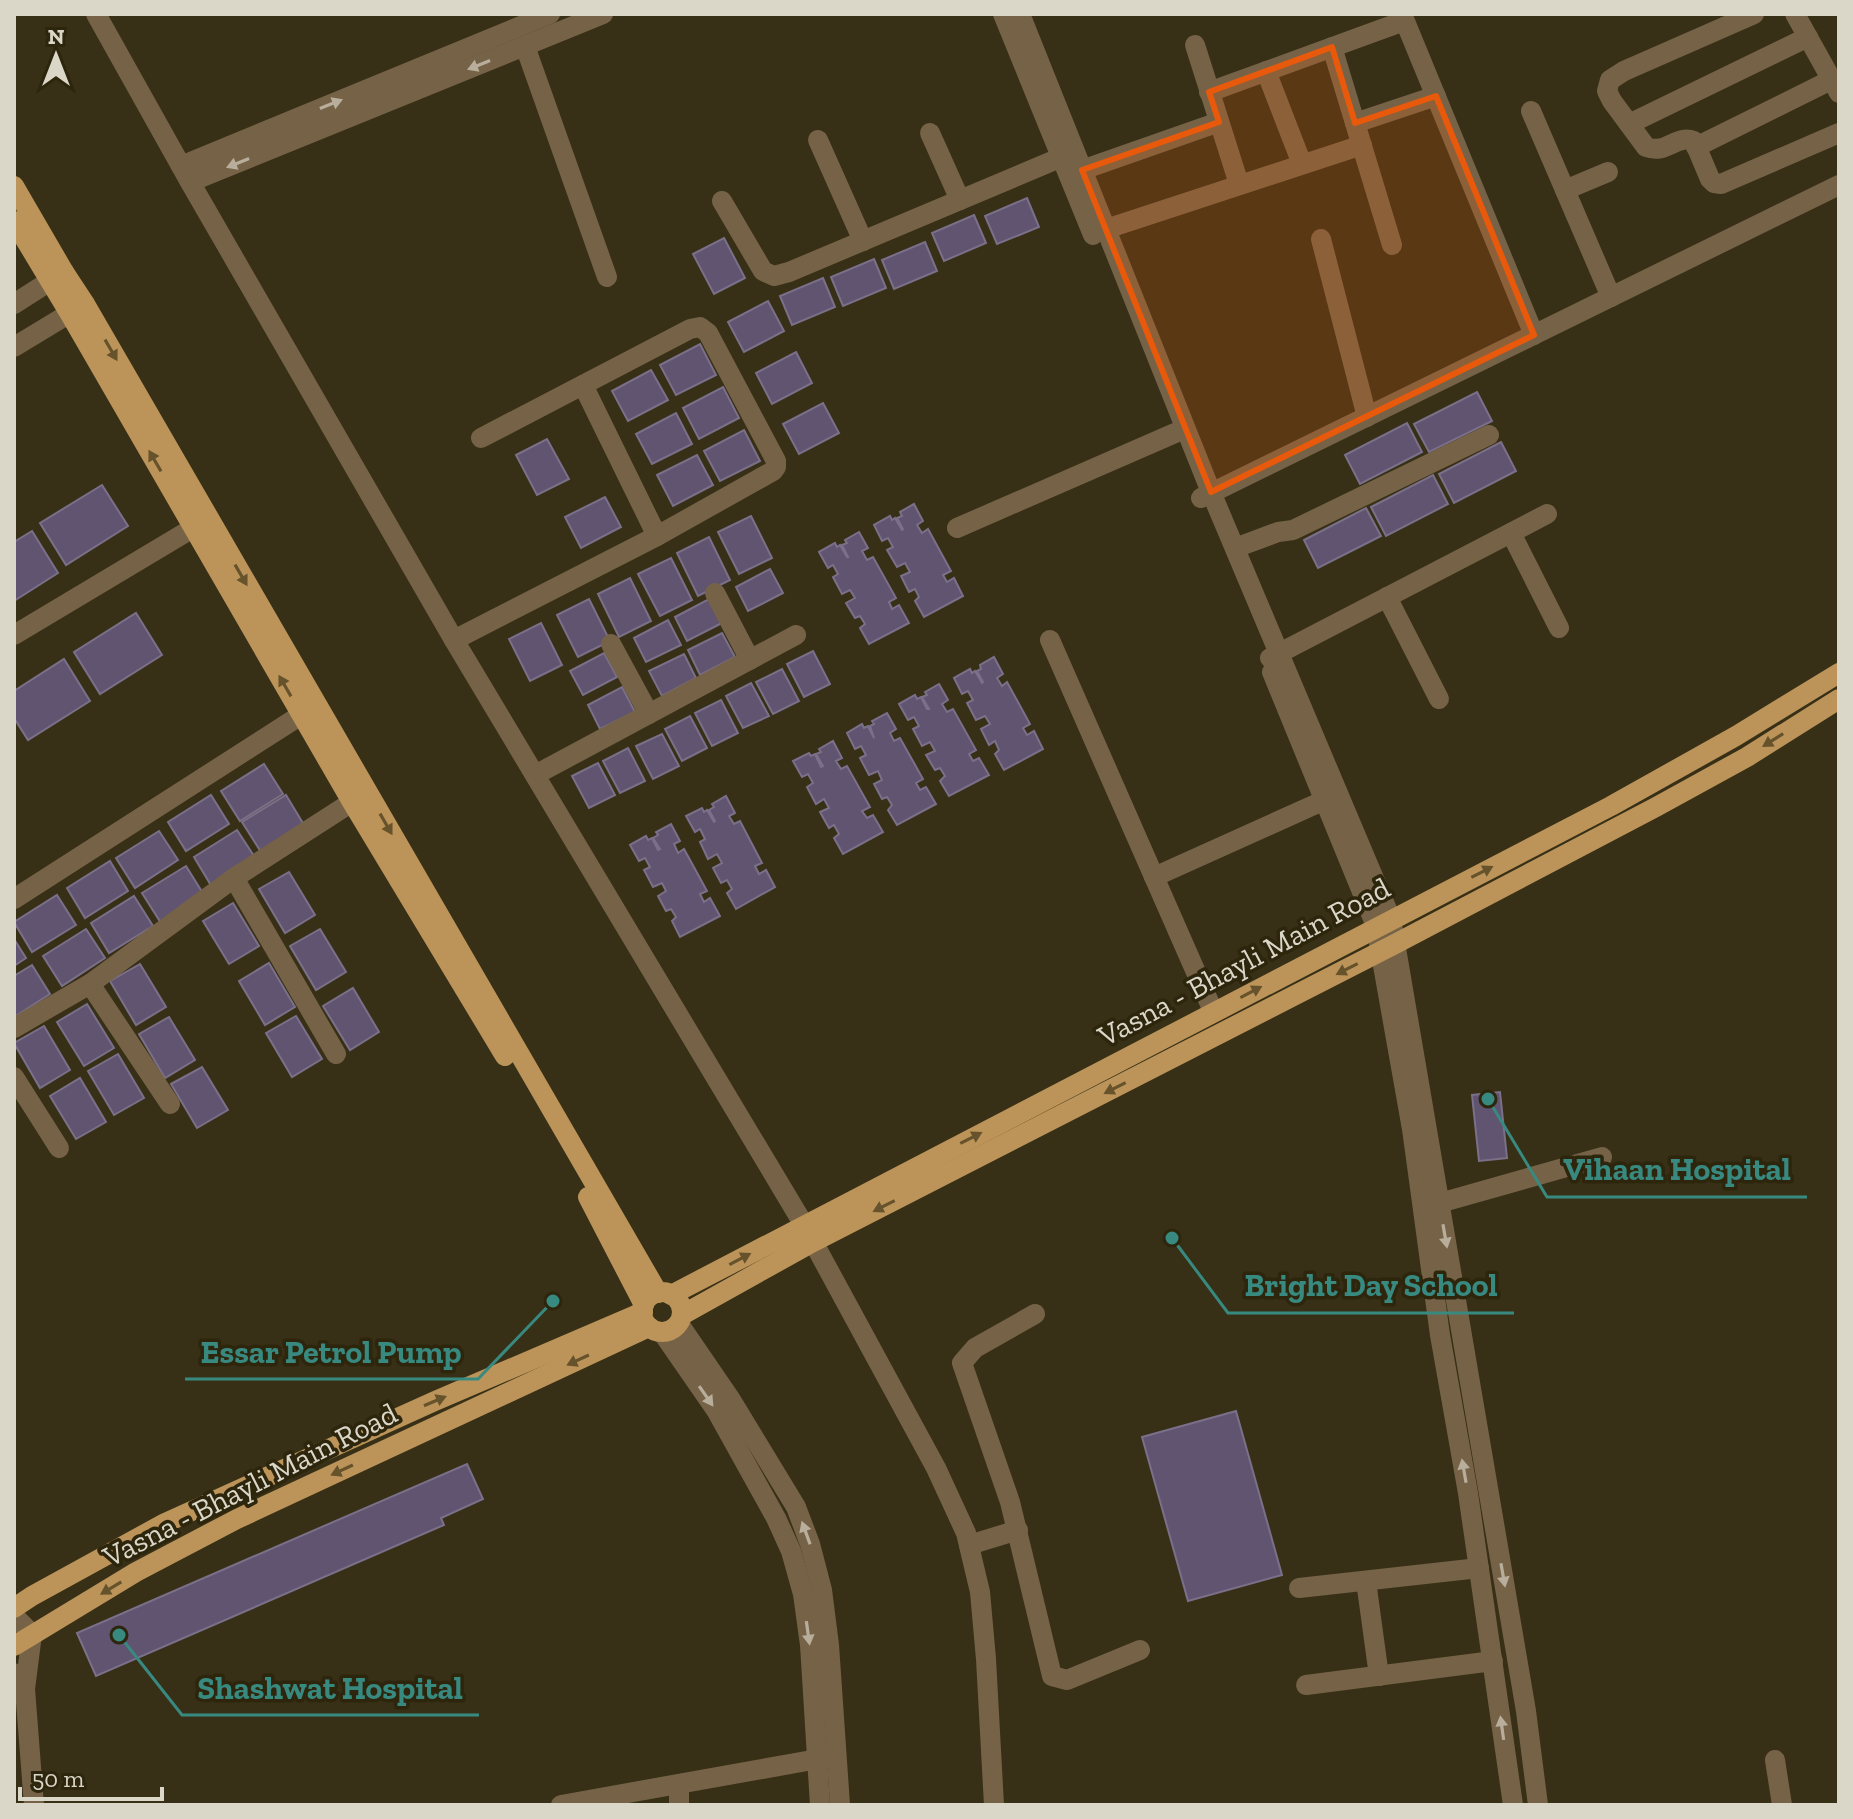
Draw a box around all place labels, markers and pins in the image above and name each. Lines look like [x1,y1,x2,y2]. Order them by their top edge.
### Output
callout: Vihaan Hospital [1547,1141,1807,1197]
callout: Bright Day School [1228,1257,1514,1313]
callout: Essar Petrol Pump [185,1323,478,1379]
callout: Shashwat Hospital [182,1659,479,1715]

